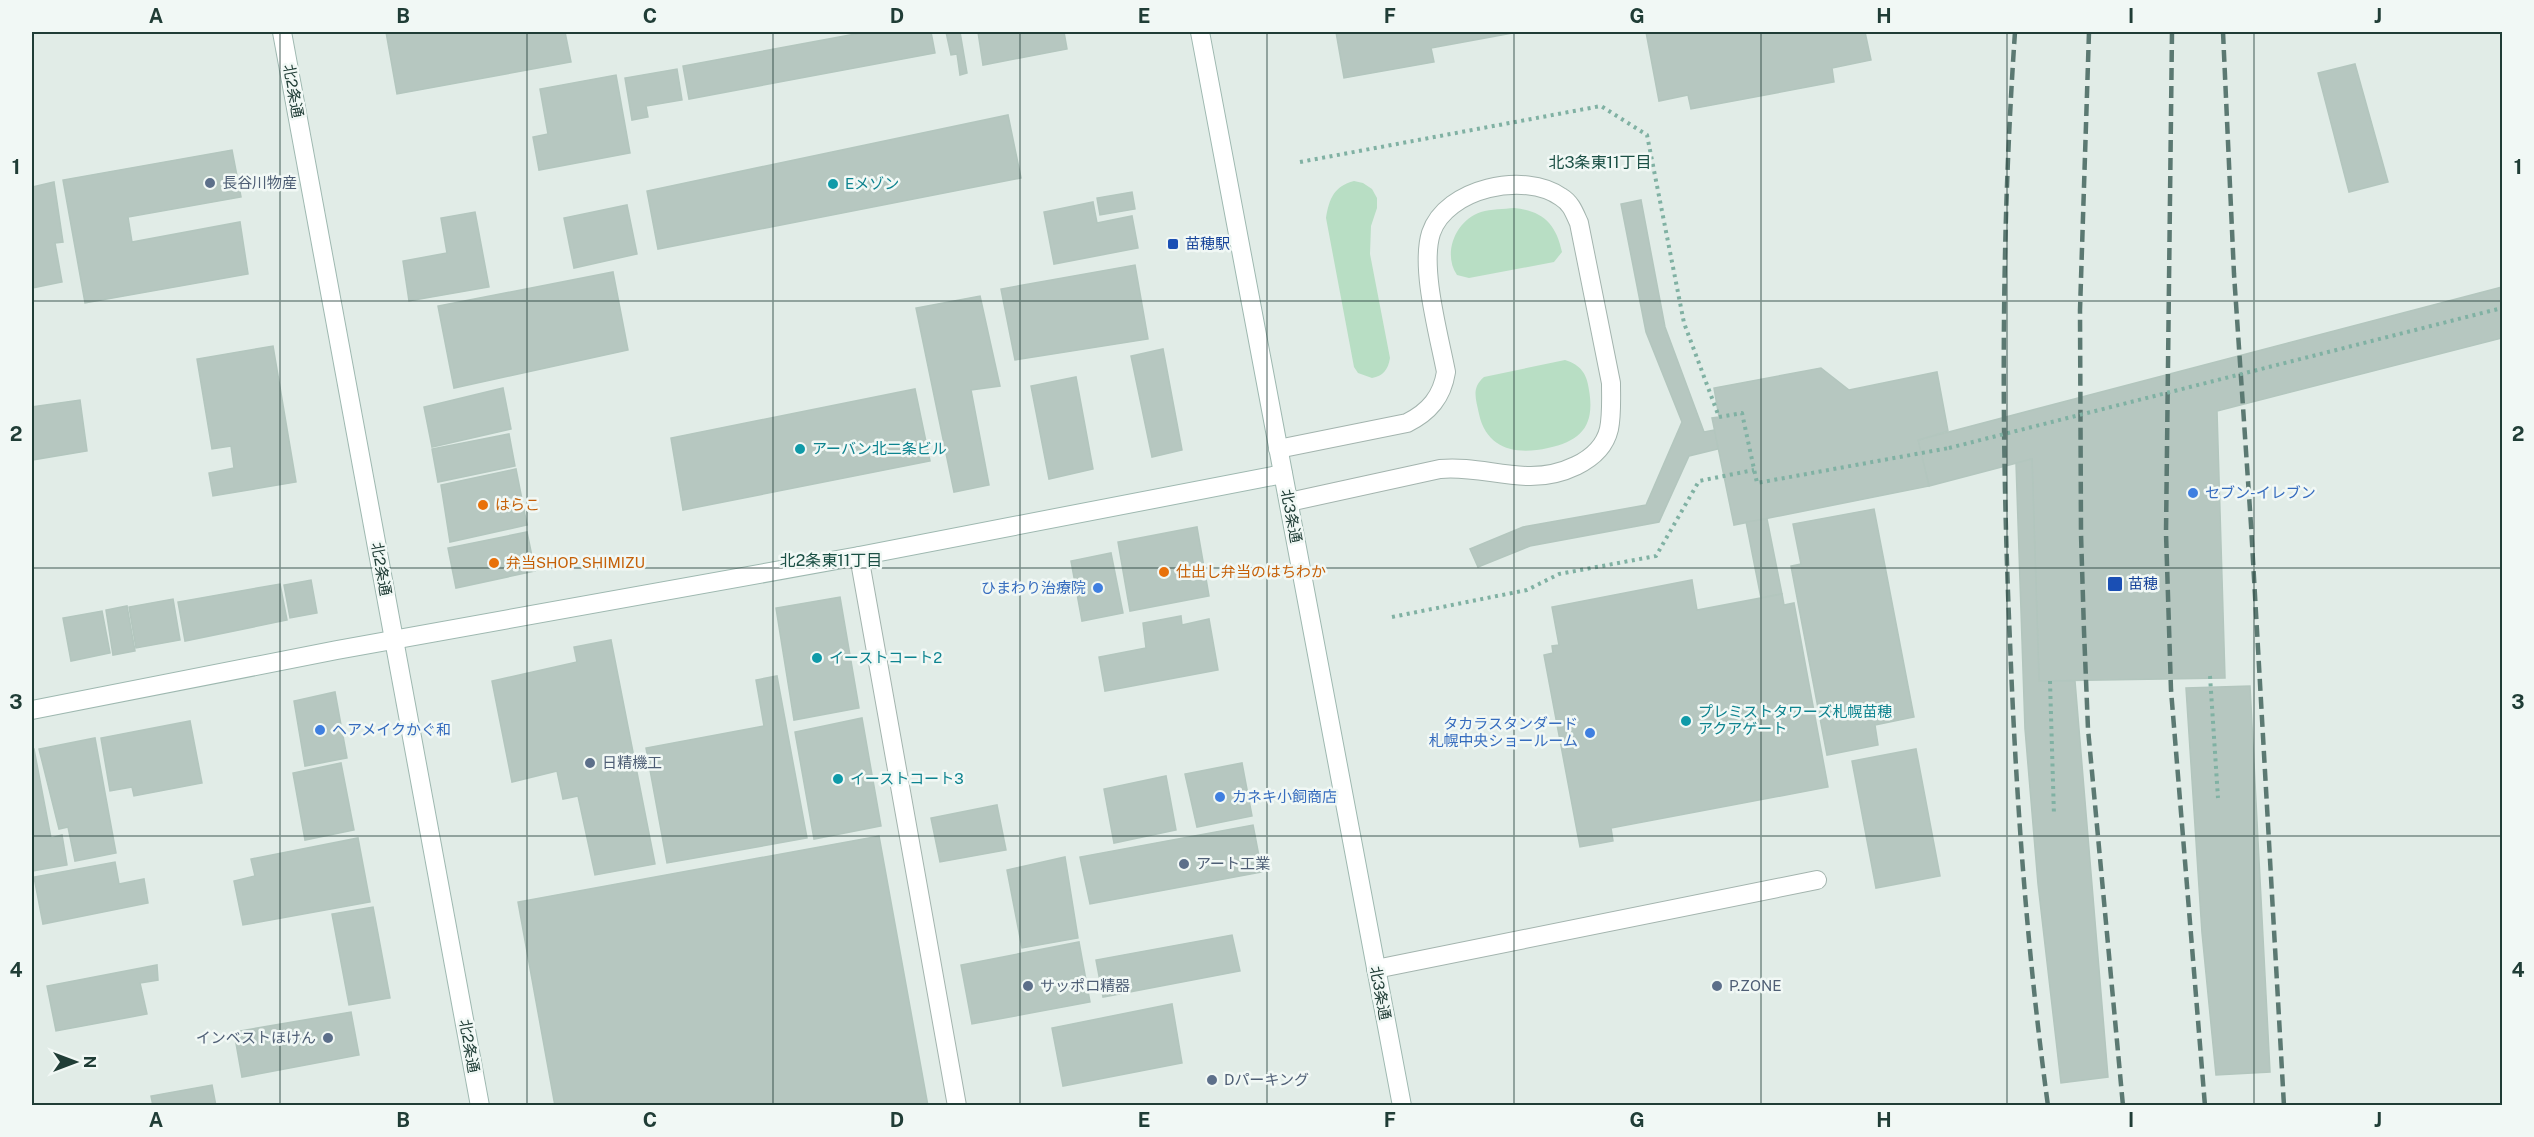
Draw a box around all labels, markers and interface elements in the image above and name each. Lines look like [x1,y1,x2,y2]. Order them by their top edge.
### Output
text: A [149,4,163,28]
text: B [396,4,410,28]
text: C [643,4,657,28]
text: D [890,4,904,28]
text: E [1138,4,1150,28]
text: F [1384,4,1396,28]
text: G [1629,4,1645,28]
text: H [1876,4,1892,28]
text: I [2128,4,2134,28]
text: J [2374,4,2382,28]
street label: 北2条通 [280,63,307,119]
district label: 北3条東11丁目 [1548,153,1652,172]
text: 1 [12,155,20,179]
text: 1 [2514,155,2522,179]
place label: 長谷川物産 [222,174,297,191]
place label: Eメゾン [845,175,899,192]
marker: 長谷川物産 [203,176,217,190]
marker: Eメゾン [826,177,840,191]
place label: 苗穂駅 [1185,235,1230,252]
marker: 苗穂駅 [1166,237,1180,251]
text: 2 [10,422,22,446]
text: 2 [2512,422,2524,446]
place label: アーバン北二条ビル [812,440,947,457]
marker: アーバン北二条ビル [793,442,807,456]
place label: セブン-イレブン [2205,484,2316,501]
marker: セブン-イレブン [2186,486,2200,500]
street label: 北3条通 [1278,488,1305,544]
place label: はらこ [495,496,540,513]
marker: はらこ [476,498,490,512]
street label: 北2条通 [368,541,395,597]
district label: 北2条東11丁目 [780,551,882,570]
place label: 弁当SHOP SHIMIZU [506,554,645,571]
marker: 弁当SHOP SHIMIZU [487,556,501,570]
place label: 仕出し弁当のはちわか [1176,563,1326,580]
marker: 仕出し弁当のはちわか [1157,565,1171,579]
marker: 苗穂 [2106,575,2124,593]
place label: 苗穂 [2128,575,2158,592]
place label: ひまわり治療院 [981,579,1086,596]
marker: ひまわり治療院 [1091,581,1105,595]
place label: イーストコート2 [829,649,942,666]
marker: イーストコート2 [810,651,824,665]
text: 3 [9,690,23,714]
text: 3 [2511,690,2525,714]
place label: プレミストタワーズ札幌苗穂 アクアゲート [1698,703,1892,737]
marker: プレミストタワーズ札幌苗穂 アクアゲート [1679,714,1693,728]
place label: タカラスタンダード 札幌中央ショールーム [1428,715,1578,749]
place label: ヘアメイクかぐ和 [332,721,451,738]
marker: ヘアメイクかぐ和 [313,723,327,737]
marker: タカラスタンダード 札幌中央ショールーム [1583,726,1597,740]
place label: 日精機工 [602,754,662,771]
marker: 日精機工 [583,756,597,770]
place label: イーストコート3 [850,770,964,787]
marker: イーストコート3 [831,772,845,786]
place label: カネキ小飼商店 [1232,788,1337,805]
marker: カネキ小飼商店 [1213,790,1227,804]
place label: アート工業 [1196,855,1270,872]
marker: アート工業 [1177,857,1191,871]
text: 4 [9,958,23,982]
text: 4 [2511,958,2525,982]
street label: 北3条通 [1367,965,1394,1021]
place label: サッポロ精器 [1040,977,1130,994]
place label: P.ZONE [1729,977,1782,994]
marker: サッポロ精器 [1021,979,1035,993]
marker: P.ZONE [1710,979,1724,993]
street label: 北2条通 [456,1018,483,1074]
place label: インベストほけん [196,1029,316,1046]
marker: インベストほけん [321,1031,335,1045]
north arrow [45,1032,105,1092]
text: N [80,1056,99,1068]
place label: Dパーキング [1224,1071,1309,1088]
marker: Dパーキング [1205,1073,1219,1087]
text: A [149,1108,163,1132]
text: B [396,1108,410,1132]
text: C [643,1108,657,1132]
text: D [890,1108,904,1132]
text: E [1138,1108,1150,1132]
text: F [1384,1108,1396,1132]
text: G [1629,1108,1645,1132]
text: H [1876,1108,1892,1132]
text: I [2128,1108,2134,1132]
text: J [2374,1108,2382,1132]

